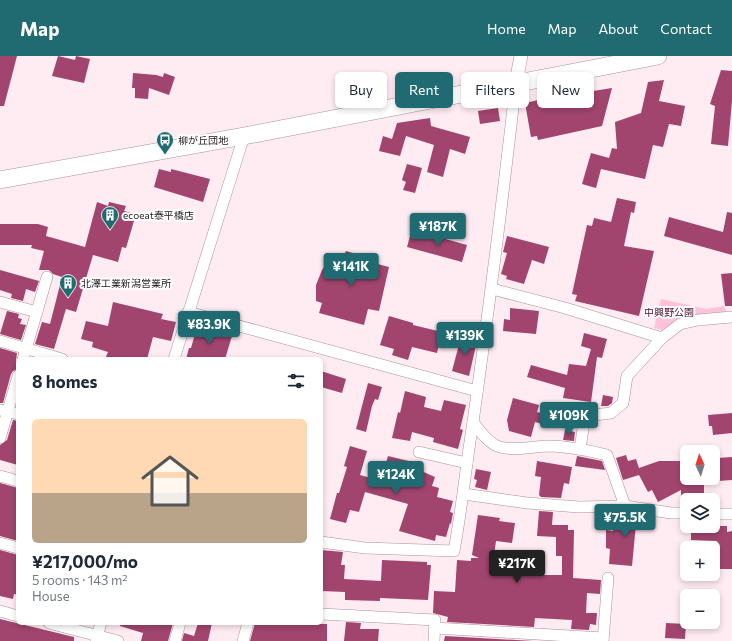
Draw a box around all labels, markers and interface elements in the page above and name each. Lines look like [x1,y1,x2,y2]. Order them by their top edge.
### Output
text: Map [20,17,59,40]
text: Home [487,20,526,37]
text: Map [548,20,576,37]
text: About [598,20,638,37]
text: Contact [660,20,712,37]
chip: Buy [335,72,387,108]
chip: Rent [395,72,453,108]
chip: Filters [461,72,529,108]
chip: New [537,72,594,108]
bus stop icon: 柳が丘団地 [155,130,175,155]
place label: 柳が丘団地 [178,134,229,146]
building icon: ecoeat泰平橋店 [100,205,120,230]
place label: ecoeat泰平橋店 [123,209,194,221]
pin: ¥187K [410,213,466,247]
text: ¥187K [419,218,457,234]
pin: ¥141K [323,253,379,287]
text: ¥141K [333,258,369,274]
building icon: 北澤工業新潟営業所 [58,273,78,298]
place label: 北澤工業新潟営業所 [81,277,171,289]
park label: 中興野公園 [644,306,694,318]
pin: ¥83.9K [176,311,242,345]
text: ¥83.9K [187,316,231,332]
pin: ¥139K [437,322,493,356]
text: ¥139K [446,327,484,343]
icon: filters [285,370,307,392]
text: 8 homes [32,371,97,392]
pin: ¥109K [541,402,597,436]
text: ¥109K [549,407,589,423]
icon: home [134,445,206,517]
north arrow [680,445,720,485]
map controls [680,445,720,629]
pin: ¥124K [368,461,424,495]
text: ¥124K [377,466,415,482]
button: layers [680,493,720,533]
pin: ¥75.5K [592,504,658,538]
text: ¥75.5K [603,509,647,525]
button: + [680,541,720,581]
pin: ¥217K [489,550,545,584]
text: ¥217,000/mo [32,551,138,572]
text: ¥217K [498,555,536,571]
text: 5 rooms · 143 m² [32,572,128,588]
text: House [32,588,70,604]
button: − [680,589,720,629]

